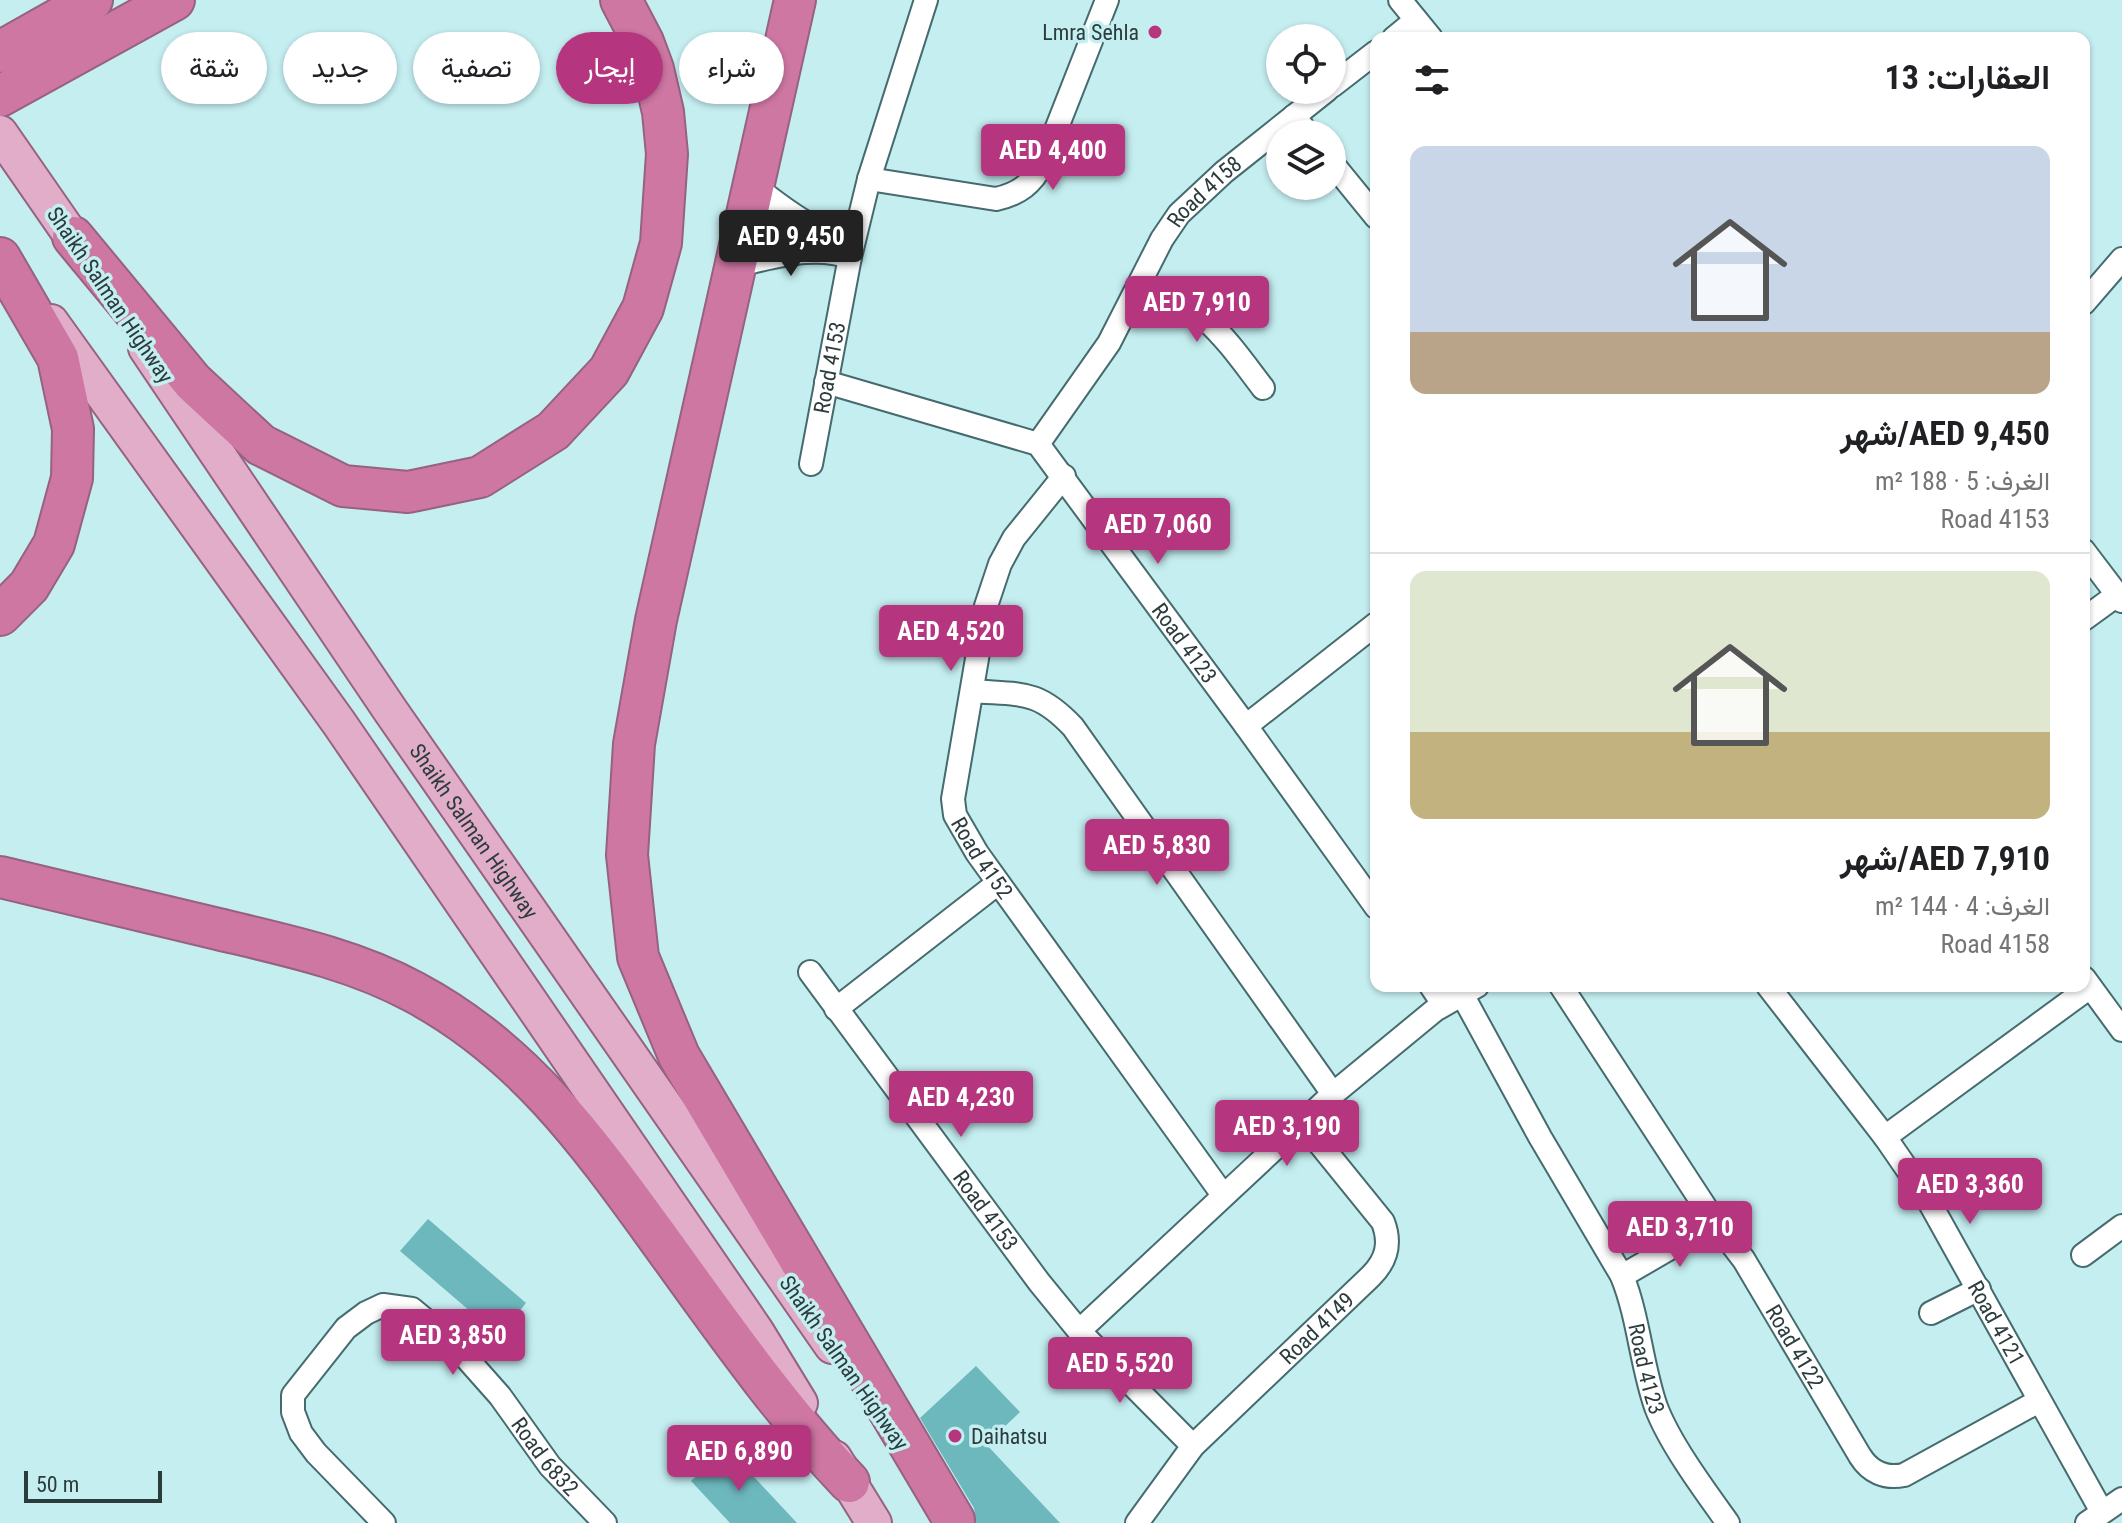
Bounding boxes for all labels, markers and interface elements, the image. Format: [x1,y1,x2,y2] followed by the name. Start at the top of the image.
[1042,20,1139,45] place label: Lmra Sehla
[1146,23,1164,41] marker: Lmra Sehla
[1266,24,1346,200] map controls
[1266,24,1346,104] button: locate
[161,32,267,104] chip: شقة
[283,32,397,104] chip: جديد
[413,32,540,104] chip: تصفية
[556,32,663,104] chip: إيجار
[679,32,784,104] chip: شراء
[1885,57,2050,97] text: العقارات: 13
[1410,58,1454,102] icon: filters
[1266,120,1346,200] button: layers
[961,124,1145,192] pin: AED 4,400
[999,135,1107,165] text: AED 4,400
[1161,151,1246,232] street label: Road 4158
[1658,198,1802,342] icon: home
[42,202,178,388] street label: Shaikh Salman Highway
[699,210,883,278] pin: AED 9,450
[737,221,845,251] text: AED 9,450
[1105,276,1289,344] pin: AED 7,910
[1143,287,1251,317] text: AED 7,910
[808,320,850,416] street label: Road 4153
[1840,413,2050,453] text: AED 9,450/شهر
[1875,466,2050,496] text: الغرف: 5 · 188 m²
[1066,498,1250,566] pin: AED 7,060
[1940,504,2050,534] text: Road 4153
[1104,509,1212,539] text: AED 7,060
[1147,598,1222,688] street label: Road 4123
[859,605,1043,673] pin: AED 4,520
[897,616,1005,646] text: AED 4,520
[1658,623,1802,767] icon: home
[405,739,544,923] street label: Shaikh Salman Highway
[946,812,1018,903] street label: Road 4152
[1065,819,1249,887] pin: AED 5,830
[1103,830,1211,860] text: AED 5,830
[1840,838,2050,878] text: AED 7,910/شهر
[1875,891,2050,921] text: الغرف: 4 · 144 m²
[1940,929,2050,959] text: Road 4158
[869,1071,1053,1139] pin: AED 4,230
[907,1082,1015,1112] text: AED 4,230
[1195,1100,1379,1168] pin: AED 3,190
[1233,1111,1341,1141] text: AED 3,190
[1878,1158,2062,1226] pin: AED 3,360
[948,1165,1023,1255] street label: Road 4153
[1916,1169,2024,1199] text: AED 3,360
[1588,1201,1772,1269] pin: AED 3,710
[1626,1212,1734,1242] text: AED 3,710
[774,1271,914,1455] street label: Shaikh Salman Highway
[1963,1276,2030,1369] street label: Road 4121
[1274,1287,1359,1369] street label: Road 4149
[1761,1300,1830,1393] street label: Road 4122
[361,1309,545,1377] pin: AED 3,850
[399,1320,507,1350] text: AED 3,850
[1624,1321,1670,1418] street label: Road 4123
[1028,1337,1212,1405] pin: AED 5,520
[1066,1348,1174,1378] text: AED 5,520
[507,1412,584,1500] street label: Road 6832
[971,1424,1047,1449] place label: Daihatsu
[647,1425,831,1493] pin: AED 6,890
[946,1427,964,1445] marker: Daihatsu
[685,1436,793,1466] text: AED 6,890
[24,1467,162,1503] scale bar
[36,1472,79,1497] text: 50 m

